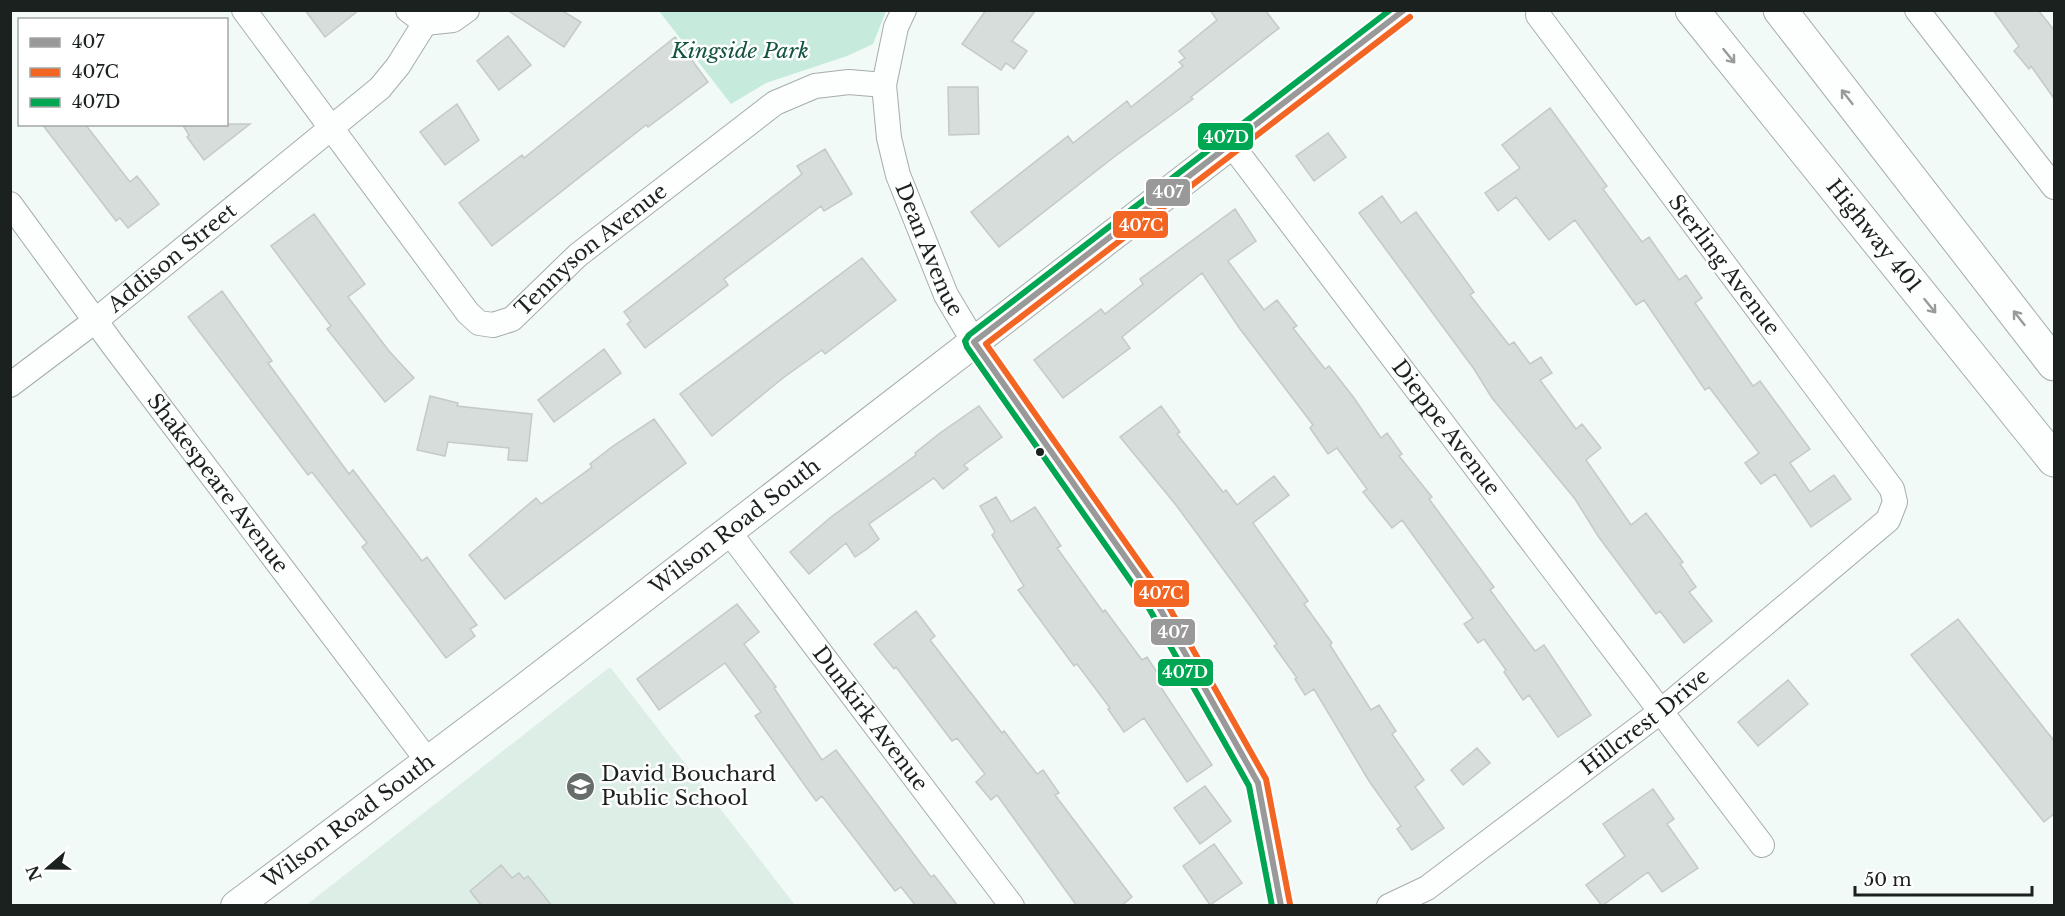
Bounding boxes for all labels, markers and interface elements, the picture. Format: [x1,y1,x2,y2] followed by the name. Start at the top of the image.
[18,18,228,126] legend
[72,31,105,53] text: 407
[670,38,809,64] park label: Kingside Park
[1722,48,1736,63] one-way arrow
[72,61,119,83] text: 407C
[1841,89,1854,105] one-way arrow
[72,91,120,113] text: 407D
[1197,122,1254,151] line badge: 407D
[1203,127,1249,147] text: 407D
[1821,174,1927,298] street label: Highway 401
[510,178,672,322] street label: Tennyson Avenue
[1145,178,1191,207] line badge: 407
[890,179,969,321] street label: Dean Avenue
[1153,182,1184,202] text: 407
[1663,190,1785,340] street label: Sterling Avenue
[102,198,242,319] street label: Addison Street
[1112,210,1169,239] line badge: 407C
[1119,215,1163,235] text: 407C
[1924,298,1937,314] one-way arrow
[2012,310,2025,326] one-way arrow
[1386,355,1506,501] street label: Dieppe Avenue
[141,388,294,578] street label: Shakespeare Avenue
[1034,446,1046,458] unlabelled marker
[644,453,825,601] street label: Wilson Road South
[1133,579,1190,608] line badge: 407C
[1139,583,1183,603] text: 407C
[1150,618,1196,646] line badge: 407
[1158,622,1189,642] text: 407
[807,641,933,796] street label: Dunkirk Avenue
[1157,658,1214,687] line badge: 407D
[1162,662,1208,682] text: 407D
[1575,663,1715,781] street label: Hillcrest Drive
[257,748,440,895] street label: Wilson Road South
[601,761,776,811] place label: David Bouchard Public School
[564,770,596,802] school or university icon: David Bouchard Public School
[18,838,78,898] north arrow
[1855,859,2032,897] scale bar
[22,863,46,884] text: N
[1864,869,1912,891] text: 50 m

